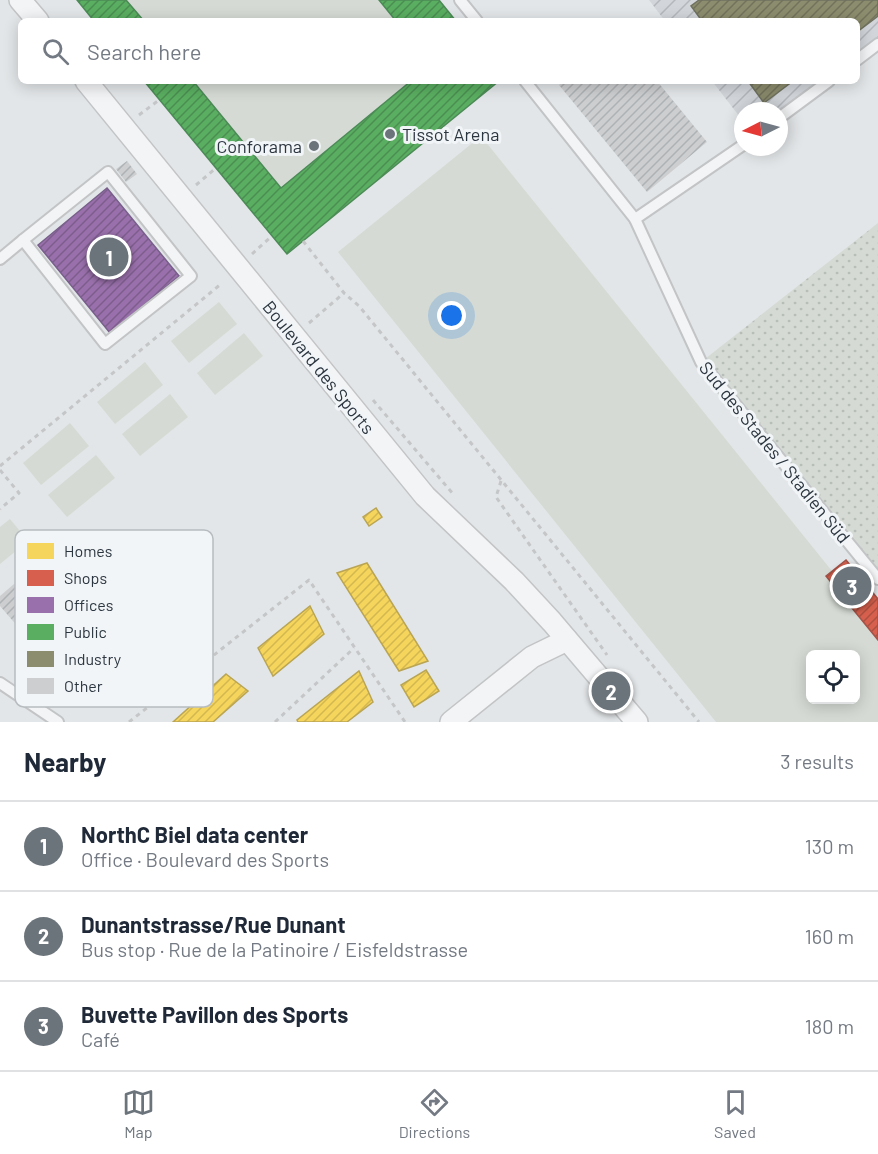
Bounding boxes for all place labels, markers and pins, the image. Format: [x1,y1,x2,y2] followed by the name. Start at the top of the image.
[402,123,499,145] place label: Tissot Arena
[383,127,397,141] marker: Tissot Arena
[216,135,302,157] place label: Conforama
[307,139,321,153] marker: Conforama
[90,234,128,280] pin: 1
[832,564,872,608] pin: 3
[592,668,630,714] pin: 2

